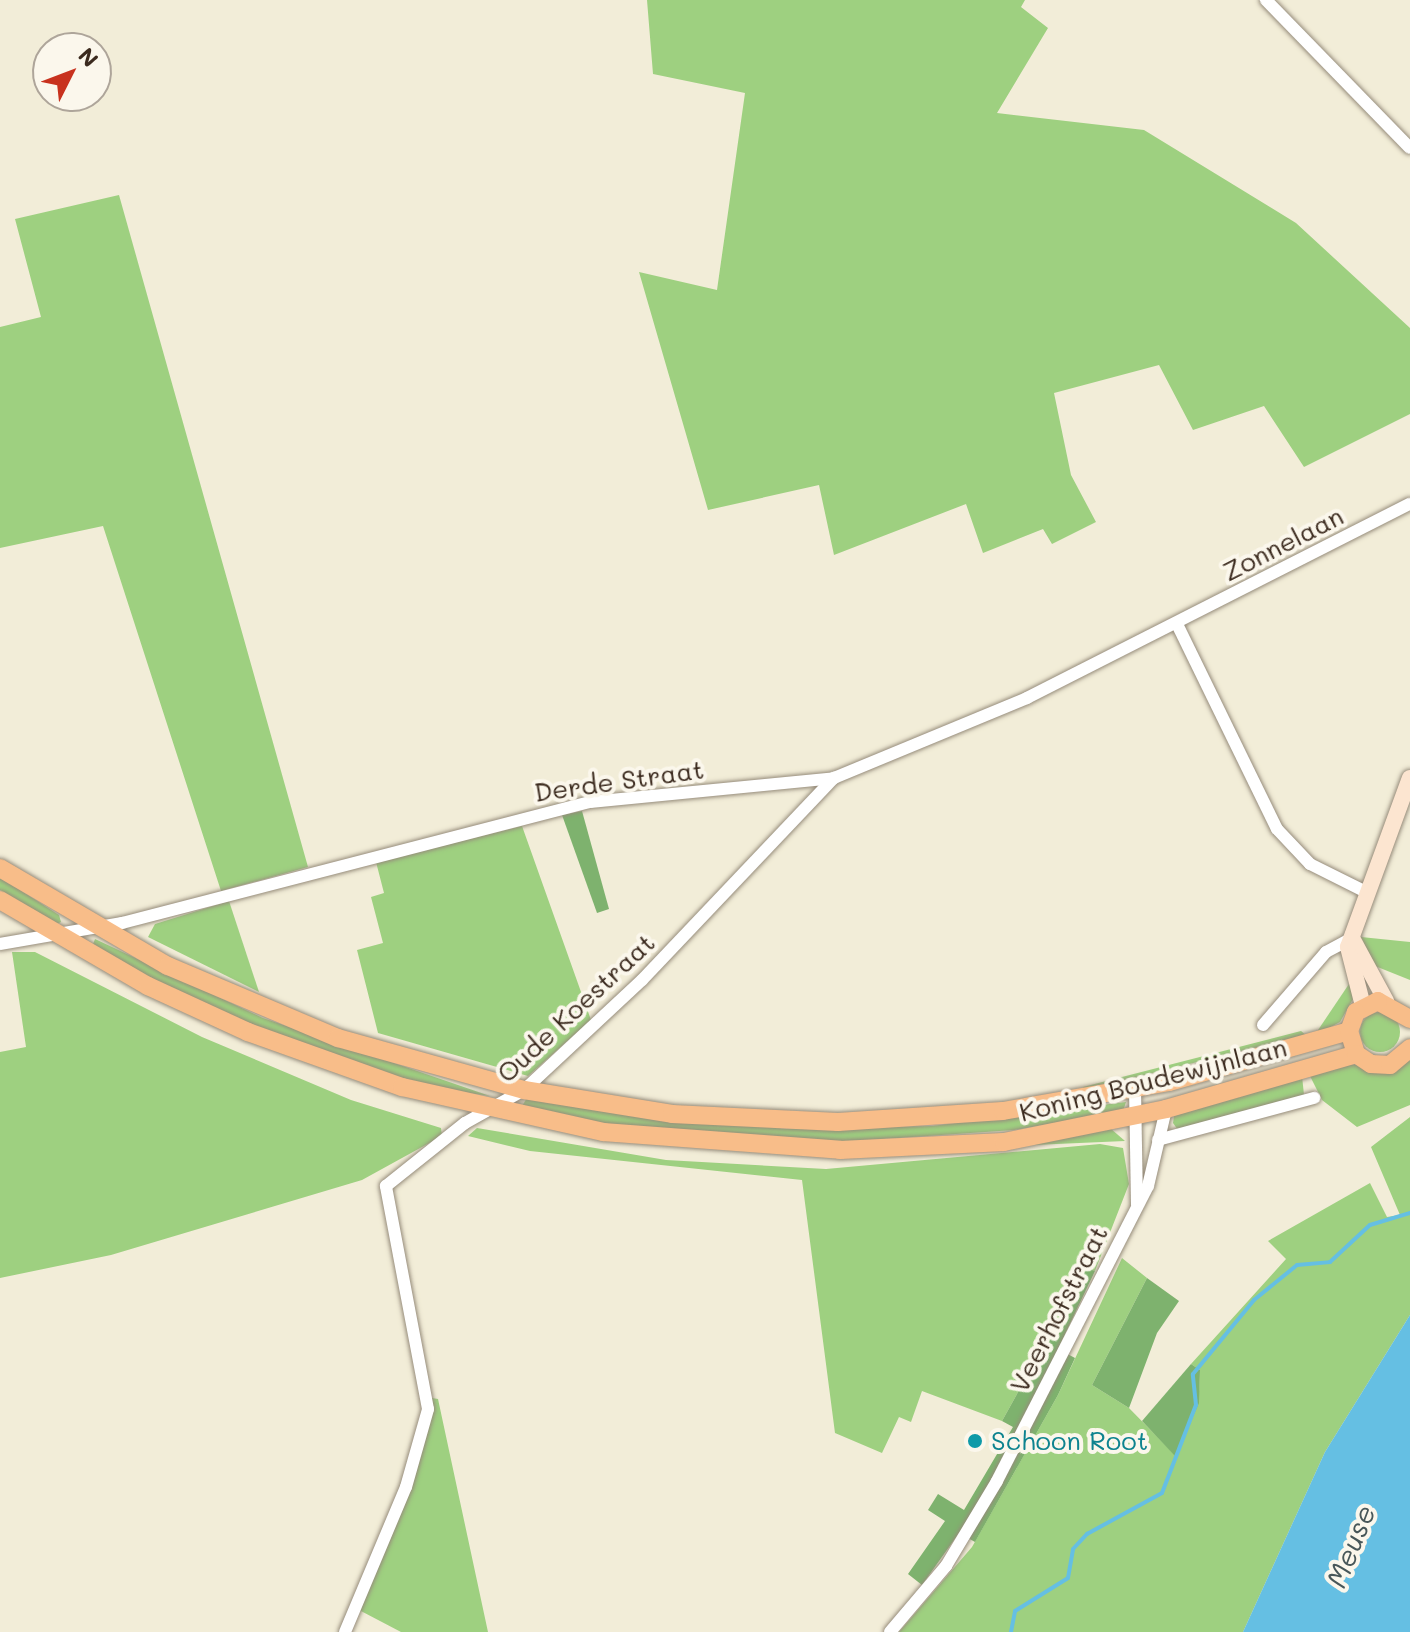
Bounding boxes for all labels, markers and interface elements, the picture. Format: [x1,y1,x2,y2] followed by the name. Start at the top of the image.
[32,32,112,112] north arrow
[72,41,105,73] text: N
[1217,500,1349,588] street label: Zonnelaan
[532,754,706,808] street label: Derde Straat
[491,927,661,1089] street label: Oude Koestraat
[1016,1032,1290,1128] street label: Koning Boudewijnlaan
[1004,1220,1114,1398] street label: Veerhofstraat
[991,1425,1148,1457] place label: Schoon Root
[966,1432,984,1450] marker: Schoon Root
[1318,1500,1382,1592] water label: Meuse

